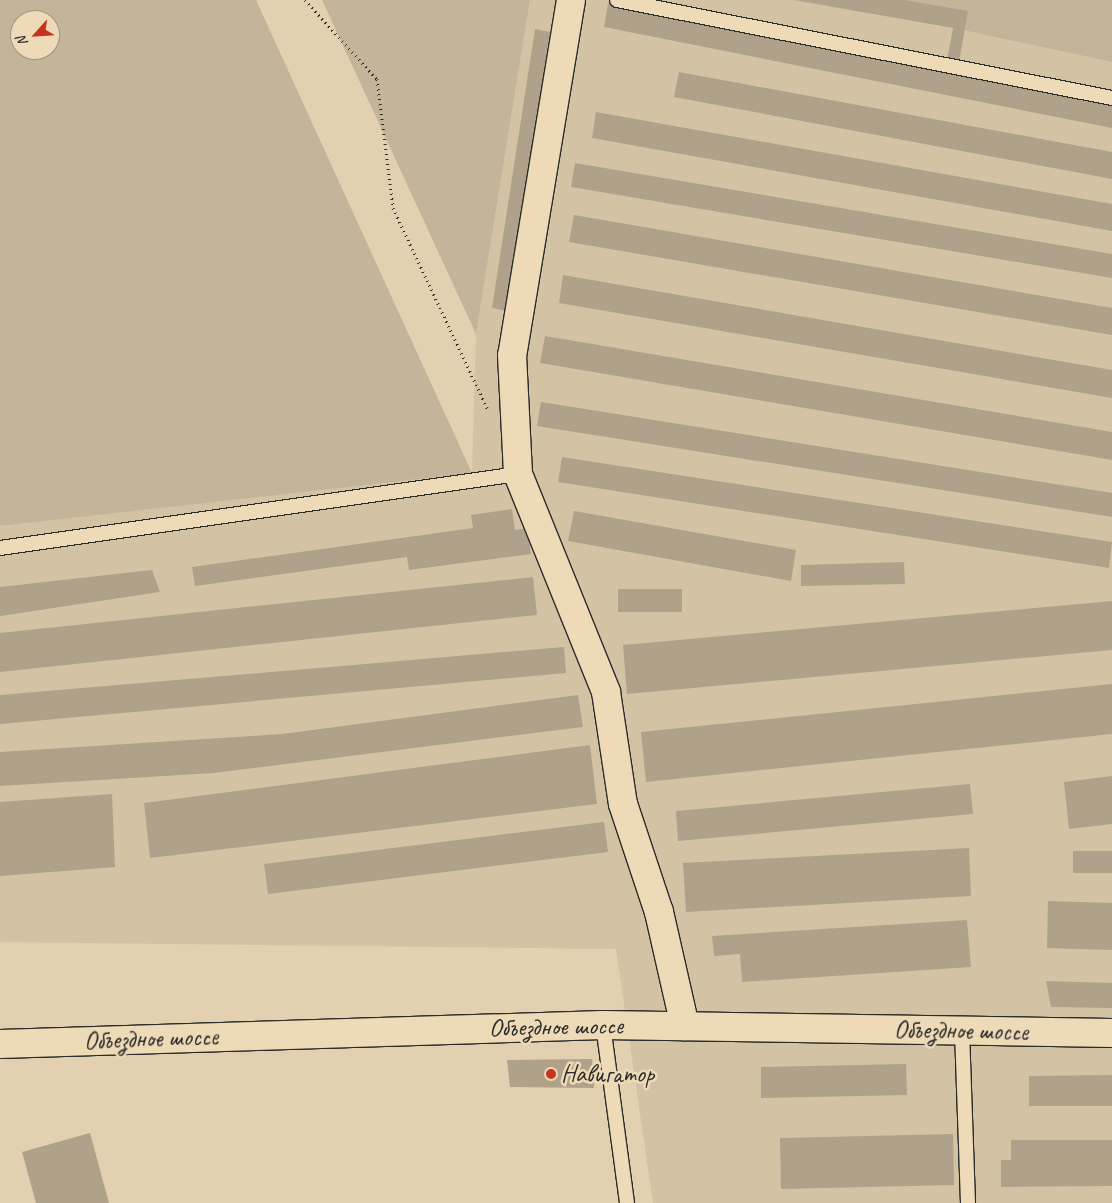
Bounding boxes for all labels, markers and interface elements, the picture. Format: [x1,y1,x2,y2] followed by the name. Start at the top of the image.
[10,10,60,60] north arrow
[12,34,32,49] text: N
[489,1011,623,1043] street label: Объездное шоссе
[894,1015,1028,1047] street label: Объездное шоссе
[83,1022,219,1056] street label: Объездное шоссе
[561,1059,654,1089] place label: Навигатор
[545,1068,557,1080] marker: Навигатор

